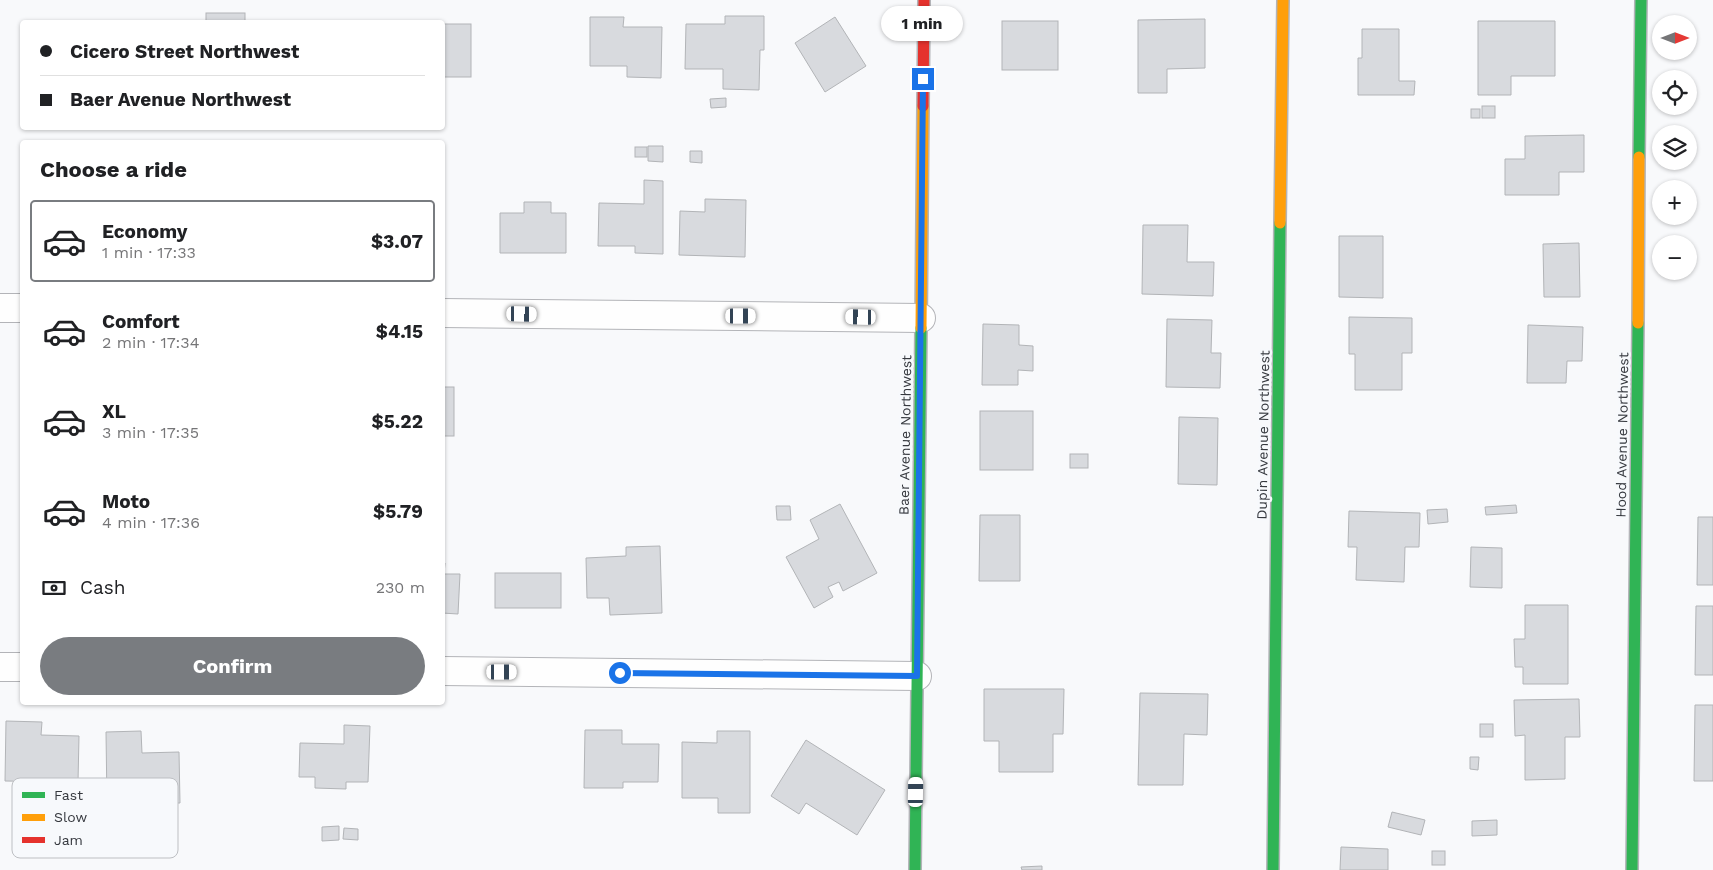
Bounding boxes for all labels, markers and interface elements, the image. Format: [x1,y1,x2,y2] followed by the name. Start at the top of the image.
[882,7,964,42] callout: 1 min
[901,14,943,33] text: 1 min
[1652,15,1698,60] north arrow
[1652,15,1697,280] map controls
[70,40,299,63] text: Cicero Street Northwest
[912,68,934,90] route end
[1652,70,1697,115] button: locate
[70,88,291,111] text: Baer Avenue Northwest
[1652,125,1697,170] button: layers
[40,157,187,182] text: Choose a ride
[1652,180,1697,225] button: +
[42,219,87,264] icon: car
[102,220,187,243] text: Economy
[371,230,423,253] text: $3.07
[1652,235,1697,280] button: −
[102,243,196,262] text: 1 min · 17:33
[506,306,537,322] car
[42,309,87,354] icon: car
[726,309,756,324] car
[845,309,876,325] car
[102,310,180,333] text: Comfort
[376,320,423,343] text: $4.15
[102,333,199,352] text: 2 min · 17:34
[1254,350,1272,520] street label: Dupin Avenue Northwest
[1613,352,1631,518] street label: Hood Avenue Northwest
[896,355,914,515] street label: Baer Avenue Northwest
[42,399,87,444] icon: car
[102,400,126,423] text: XL
[372,410,423,433] text: $5.22
[102,423,199,442] text: 3 min · 17:35
[42,489,87,534] icon: car
[102,490,150,513] text: Moto
[373,500,423,523] text: $5.79
[102,513,200,532] text: 4 min · 17:36
[40,574,68,602] icon: cash
[80,576,126,599] text: Cash
[376,578,425,597] text: 230 m
[40,637,425,695] button: Confirm
[609,662,631,684] route start
[487,665,517,680] car
[908,777,923,807] car
[12,778,178,858] legend
[54,787,83,803] text: Fast
[54,809,87,825] text: Slow
[54,832,83,848] text: Jam

